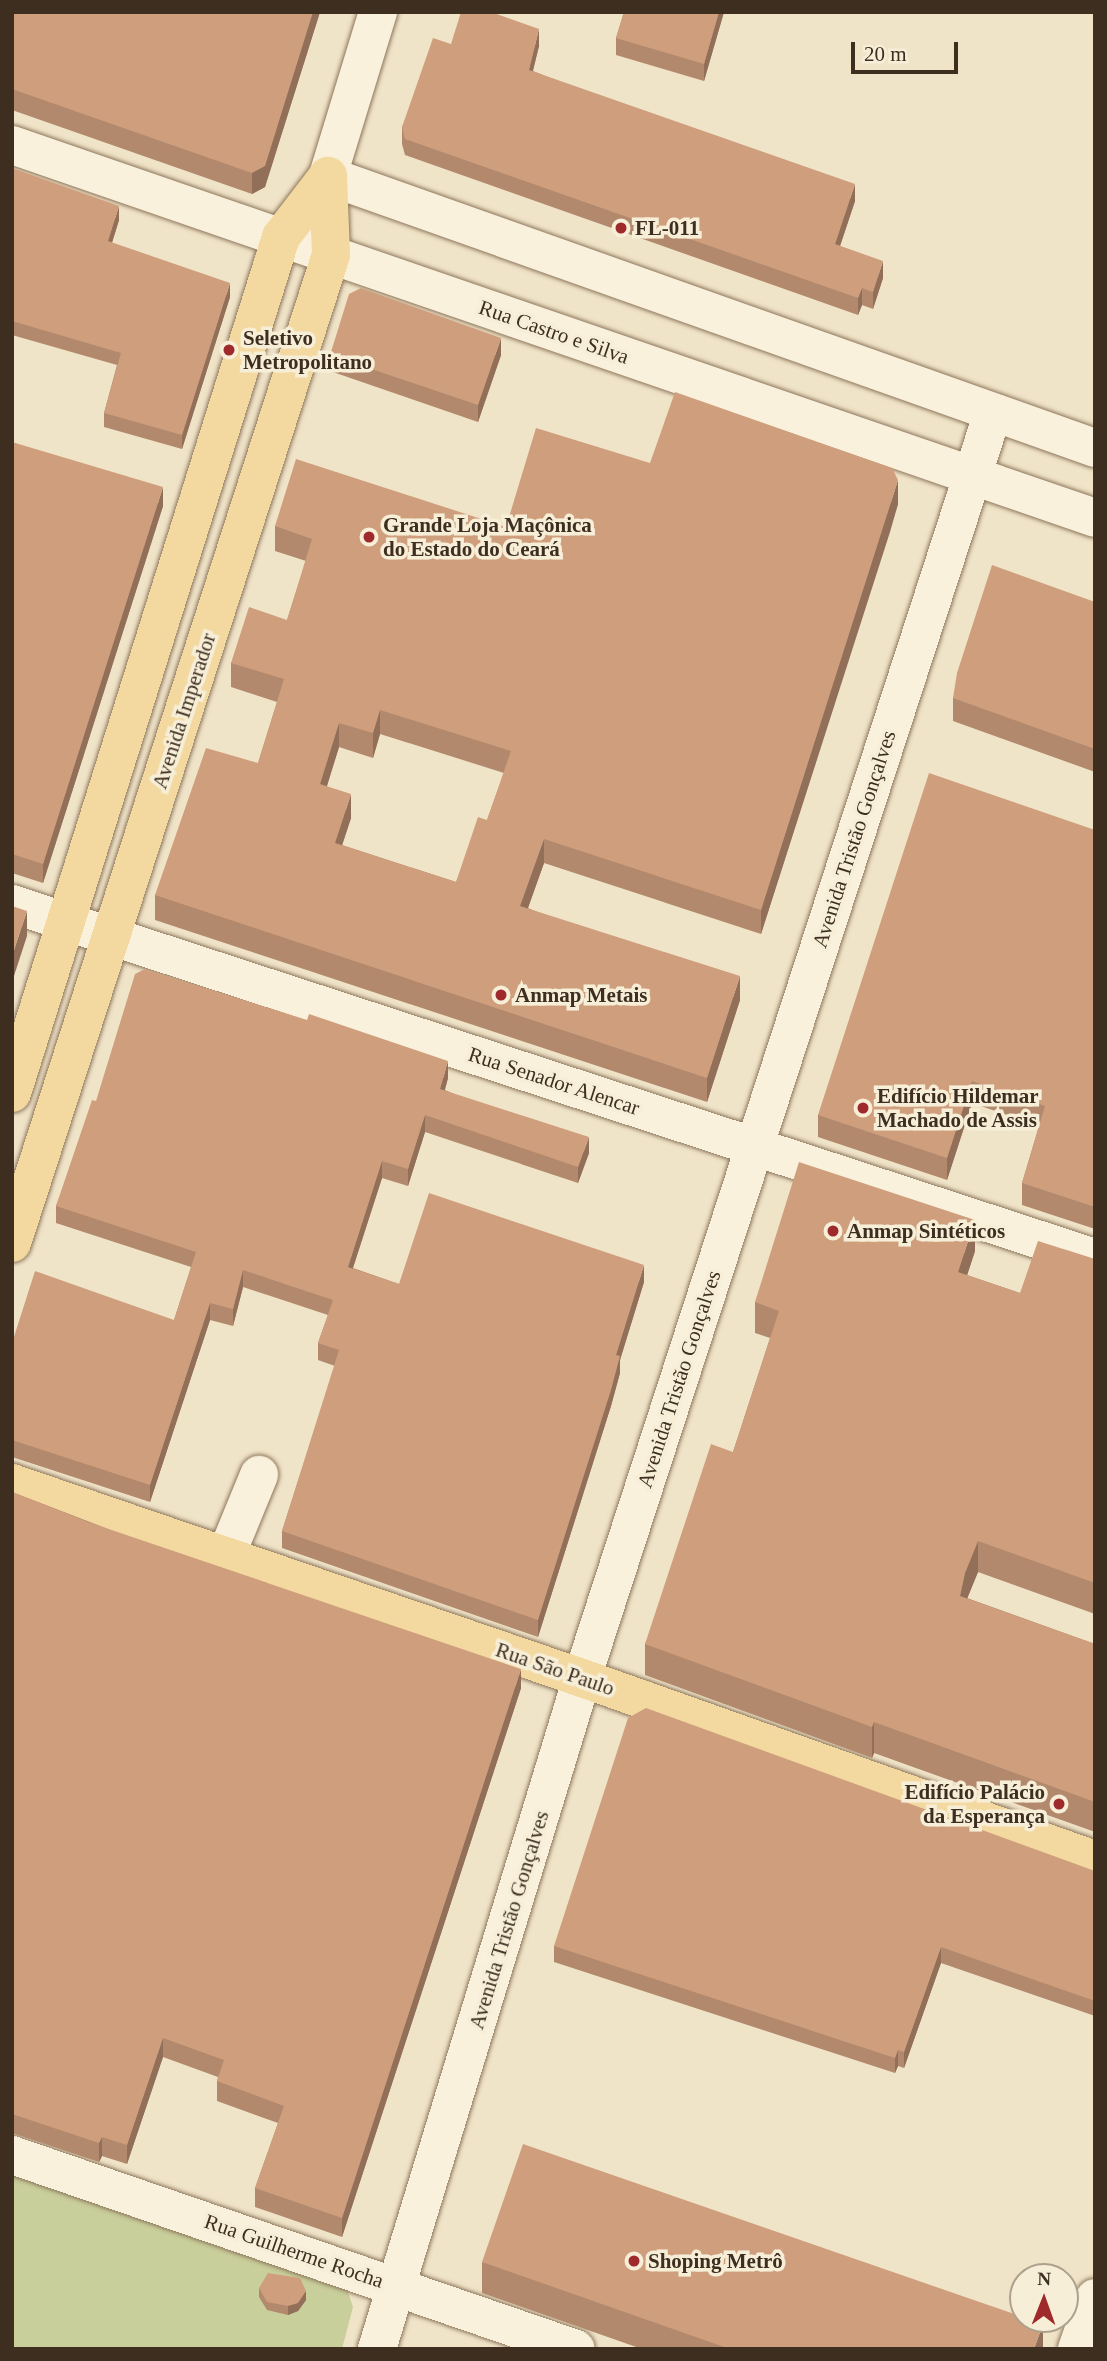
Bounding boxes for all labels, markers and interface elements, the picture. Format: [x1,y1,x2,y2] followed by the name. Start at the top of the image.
[855,28,962,72] scale bar
[864,42,907,66] text: 20 m
[635,215,699,241] place label: FL-011
[613,220,629,236] marker: FL-011
[476,295,632,369] street label: Rua Castro e Silva
[243,325,372,375] place label: Seletivo Metropolitano
[221,342,237,358] marker: Seletivo Metropolitano
[383,512,592,562] place label: Grande Loja Maçônica do Estado do Ceará
[361,529,377,545] marker: Grande Loja Maçônica do Estado do Ceará
[147,630,221,792] street label: Avenida Imperador
[807,727,901,951] street label: Avenida Tristão Gonçalves
[515,982,647,1008] place label: Anmap Metais
[493,987,509,1003] marker: Anmap Metais
[465,1041,643,1121] street label: Rua Senador Alencar
[877,1083,1039,1133] place label: Edifício Hildemar Machado de Assis
[855,1100,871,1116] marker: Edifício Hildemar Machado de Assis
[847,1218,1005,1244] place label: Anmap Sintéticos
[825,1223,841,1239] marker: Anmap Sintéticos
[632,1267,726,1491] street label: Avenida Tristão Gonçalves
[492,1637,618,1701] street label: Rua São Paulo
[904,1779,1045,1829] place label: Edifício Palácio da Esperança
[1051,1796,1067,1812] marker: Edifício Palácio da Esperança
[464,1808,554,2032] street label: Avenida Tristão Gonçalves
[201,2209,387,2293] street label: Rua Guilherme Rocha
[648,2248,783,2274] place label: Shoping Metrô
[626,2253,642,2269] marker: Shoping Metrô
[1009,2263,1079,2333] north arrow
[1037,2268,1051,2289] text: N

